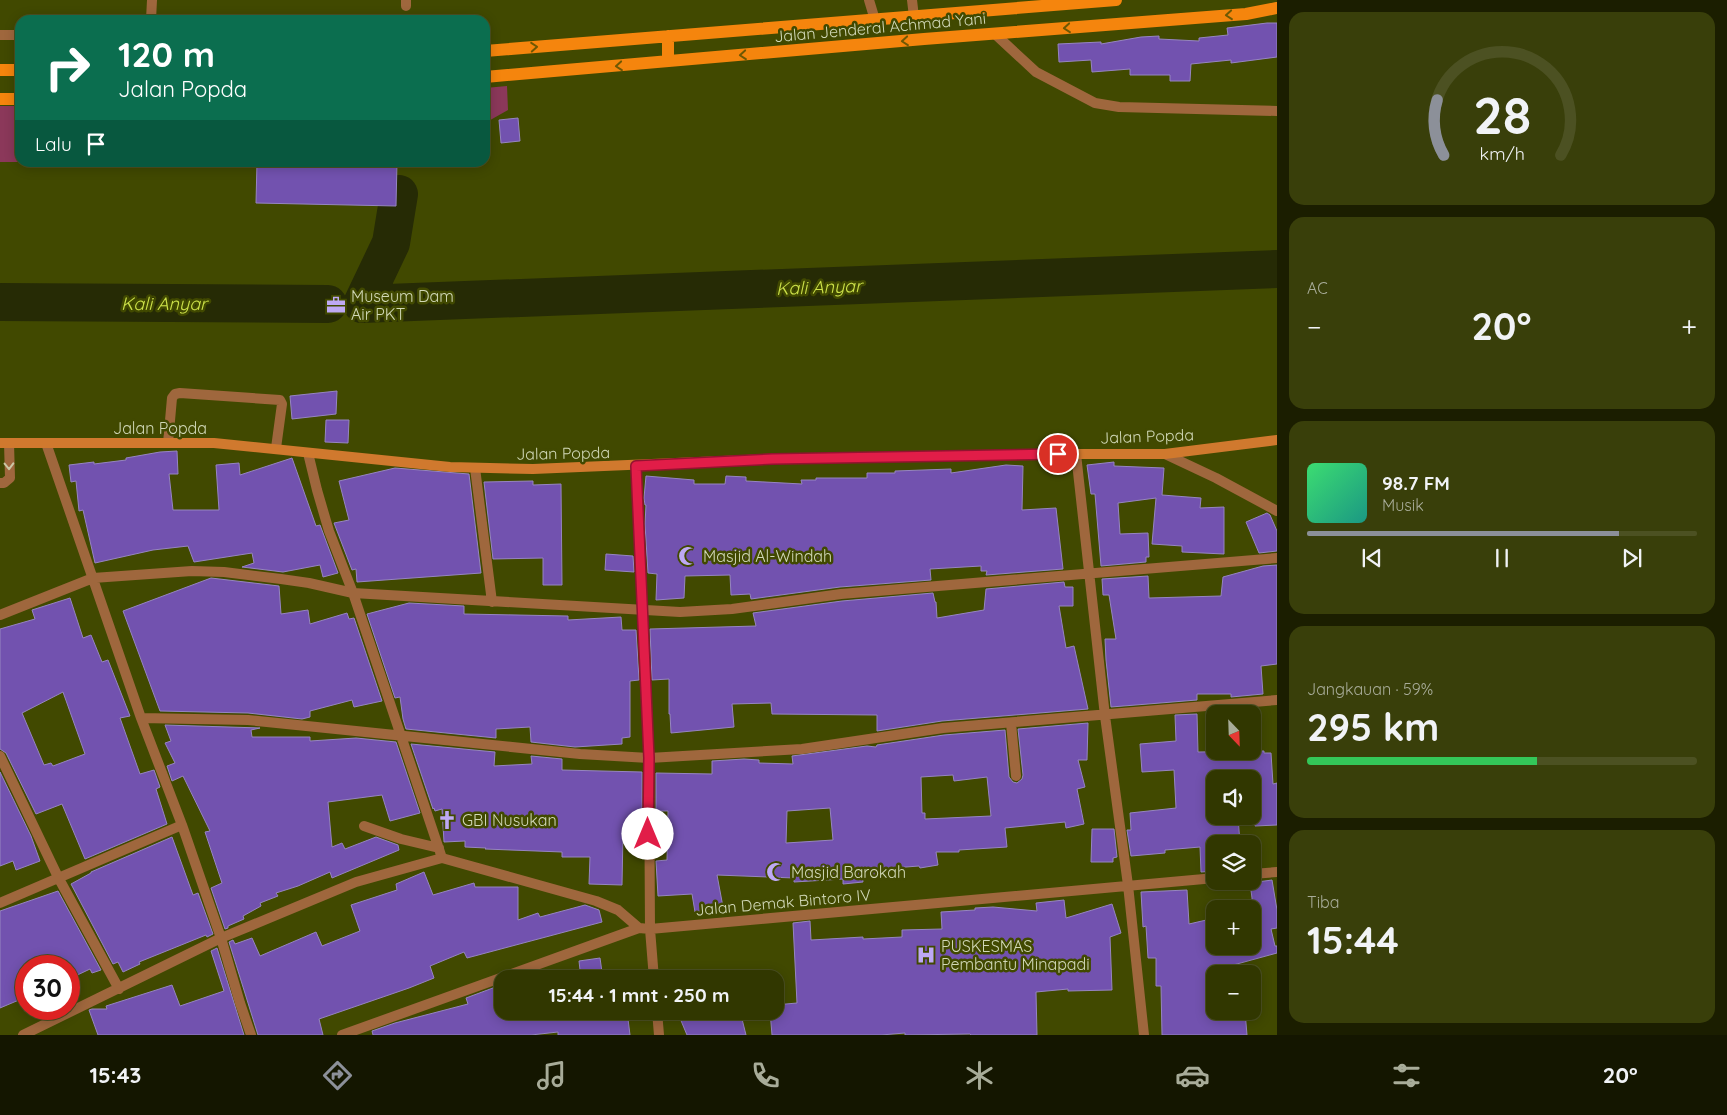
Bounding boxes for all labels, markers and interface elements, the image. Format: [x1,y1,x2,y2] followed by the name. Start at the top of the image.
[773,8,987,46] street label: Jalan Jenderal Achmad Yani
[1224,9,1232,20] one-way arrow
[1063,23,1071,34] one-way arrow
[118,32,215,76] text: 120 m
[35,35,100,100] icon: right
[901,35,909,46] one-way arrow
[530,41,538,52] one-way arrow
[739,49,747,60] one-way arrow
[615,60,623,71] one-way arrow
[118,75,247,103] text: Jalan Popda
[1473,82,1531,147] text: 28
[82,130,110,158] icon: arrive
[35,132,72,156] text: Lalu
[1479,142,1525,164] text: km/h
[776,274,864,300] water label: Kali Anyar
[1307,278,1328,298] text: AC
[351,286,454,324] place label: Museum Dam Air PKT
[121,292,209,315] water label: Kali Anyar
[325,294,347,316] office icon: Museum Dam Air PKT
[1471,302,1531,350] text: 20°
[1307,309,1322,344] text: −
[1681,309,1697,344] text: +
[113,418,207,438] street label: Jalan Popda
[1100,424,1194,448] street label: Jalan Popda
[1037,433,1079,475] pin
[1044,440,1072,468] icon: arrive
[516,442,610,464] street label: Jalan Popda
[4,463,15,471] one-way arrow
[1382,471,1450,495] text: 98.7 FM
[1382,495,1424,515] text: Musik
[1358,544,1386,572] icon: previous
[1488,544,1516,572] icon: pause
[1618,544,1646,572] icon: next
[677,545,699,567] mosque icon: Masjid Al-Windah
[703,546,832,566] place label: Masjid Al-Windah
[1307,679,1433,699] text: Jangkauan · 59%
[1307,703,1439,751] text: 295 km
[1206,705,1261,760] north arrow
[1206,705,1261,1020] map controls
[1206,770,1261,825] button: sound
[621,807,673,859] position arrow
[436,809,458,831] church icon: GBI Nusukan
[462,810,557,830] place label: GBI Nusukan
[1206,835,1261,890] button: layers
[765,861,787,883] mosque icon: Masjid Barokah
[791,862,906,882] place label: Masjid Barokah
[694,884,872,920] street label: Jalan Demak Bintoro IV
[1307,892,1339,912] text: Tiba
[1206,900,1261,955] button: +
[1307,916,1399,964] text: 15:44
[941,936,1090,974] place label: PUSKESMAS Pembantu Minapadi
[915,944,937,966] hospital icon: PUSKESMAS Pembantu Minapadi
[15,955,80,1020] speed limit sign: 30
[1206,965,1261,1020] button: −
[548,983,730,1007] text: 15:44 · 1 mnt · 250 m
[320,1058,355,1093] icon: directions
[534,1058,569,1093] icon: music
[748,1058,783,1093] icon: phone
[962,1058,997,1093] icon: climate
[1175,1058,1210,1093] icon: car
[1389,1058,1424,1093] icon: filters
[89,1061,141,1089] text: 15:43
[1603,1061,1638,1089] text: 20°

